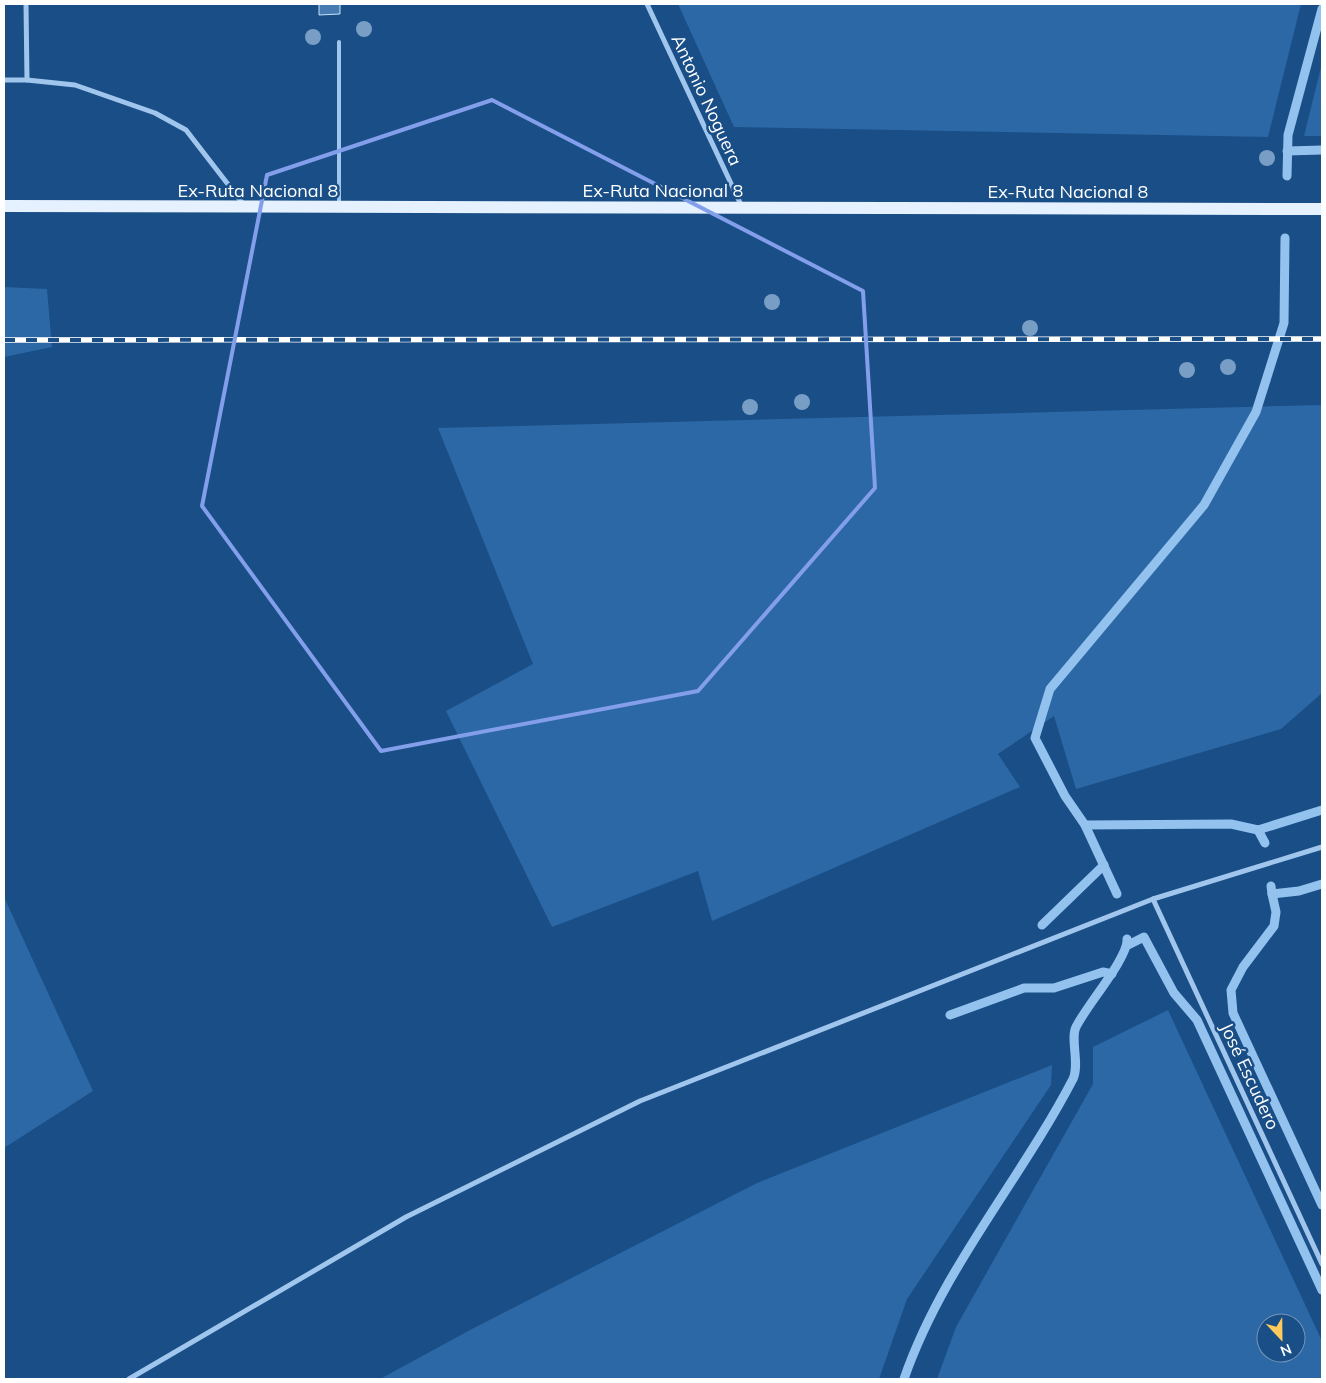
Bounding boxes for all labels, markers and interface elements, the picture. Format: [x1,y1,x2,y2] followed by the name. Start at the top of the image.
[667,31,747,169] street label: Antonio Noguera
[178,179,338,202] street label: Ex-Ruta Nacional 8
[583,179,743,202] street label: Ex-Ruta Nacional 8
[988,180,1148,203] street label: Ex-Ruta Nacional 8
[1215,1019,1285,1133] street label: José Escudero
[1256,1313,1306,1363] north arrow
[1278,1340,1294,1360] text: N

